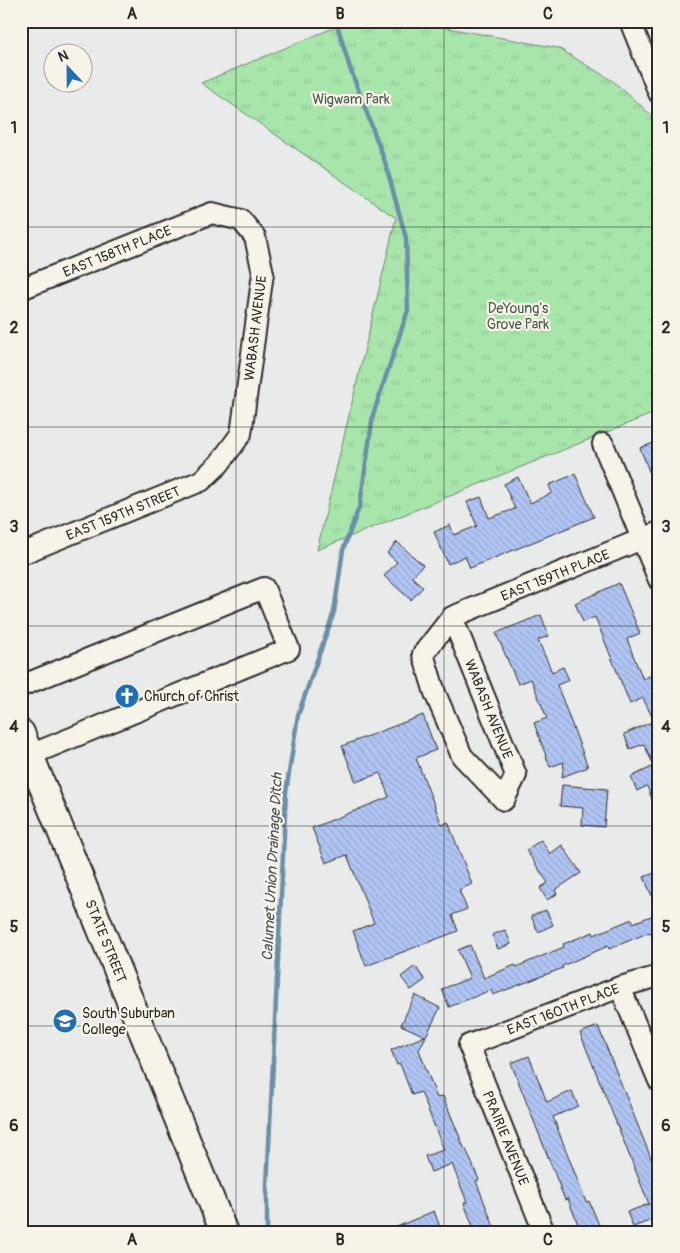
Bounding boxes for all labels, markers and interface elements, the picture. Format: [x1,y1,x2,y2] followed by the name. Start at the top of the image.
[127,4,138,24] text: A
[335,4,345,24] text: B
[543,4,553,24] text: C
[42,42,92,92] north arrow
[56,47,71,66] text: N
[312,91,390,108] park label: Wigwam Park
[11,118,17,138] text: 1
[663,118,669,138] text: 1
[60,222,174,281] street label: EAST 158TH PLACE
[241,274,270,382] street label: WABASH AVENUE
[487,300,549,333] park label: DeYoung's Grove Park
[10,318,19,338] text: 2
[662,318,671,338] text: 2
[64,483,183,544] street label: EAST 159TH STREET
[10,517,19,537] text: 3
[662,517,671,537] text: 3
[498,546,612,605] street label: EAST 159TH PLACE
[461,657,516,762] street label: WABASH AVENUE
[114,683,140,709] church icon: Church of Christ
[144,688,239,705] place label: Church of Christ
[9,717,19,737] text: 4
[661,717,671,737] text: 4
[258,772,287,962] water label: Calumet Union Drainage Ditch
[81,897,130,985] street label: STATE STREET
[10,917,19,937] text: 5
[662,917,671,937] text: 5
[505,980,622,1039] street label: EAST 160TH PLACE
[82,1005,175,1038] place label: South Suburban College
[52,1008,78,1034] school or university icon: South Suburban College
[479,1088,532,1188] street label: PRAIRIE AVENUE
[9,1116,19,1136] text: 6
[661,1116,671,1136] text: 6
[127,1230,138,1250] text: A
[335,1230,345,1250] text: B
[543,1230,553,1250] text: C

